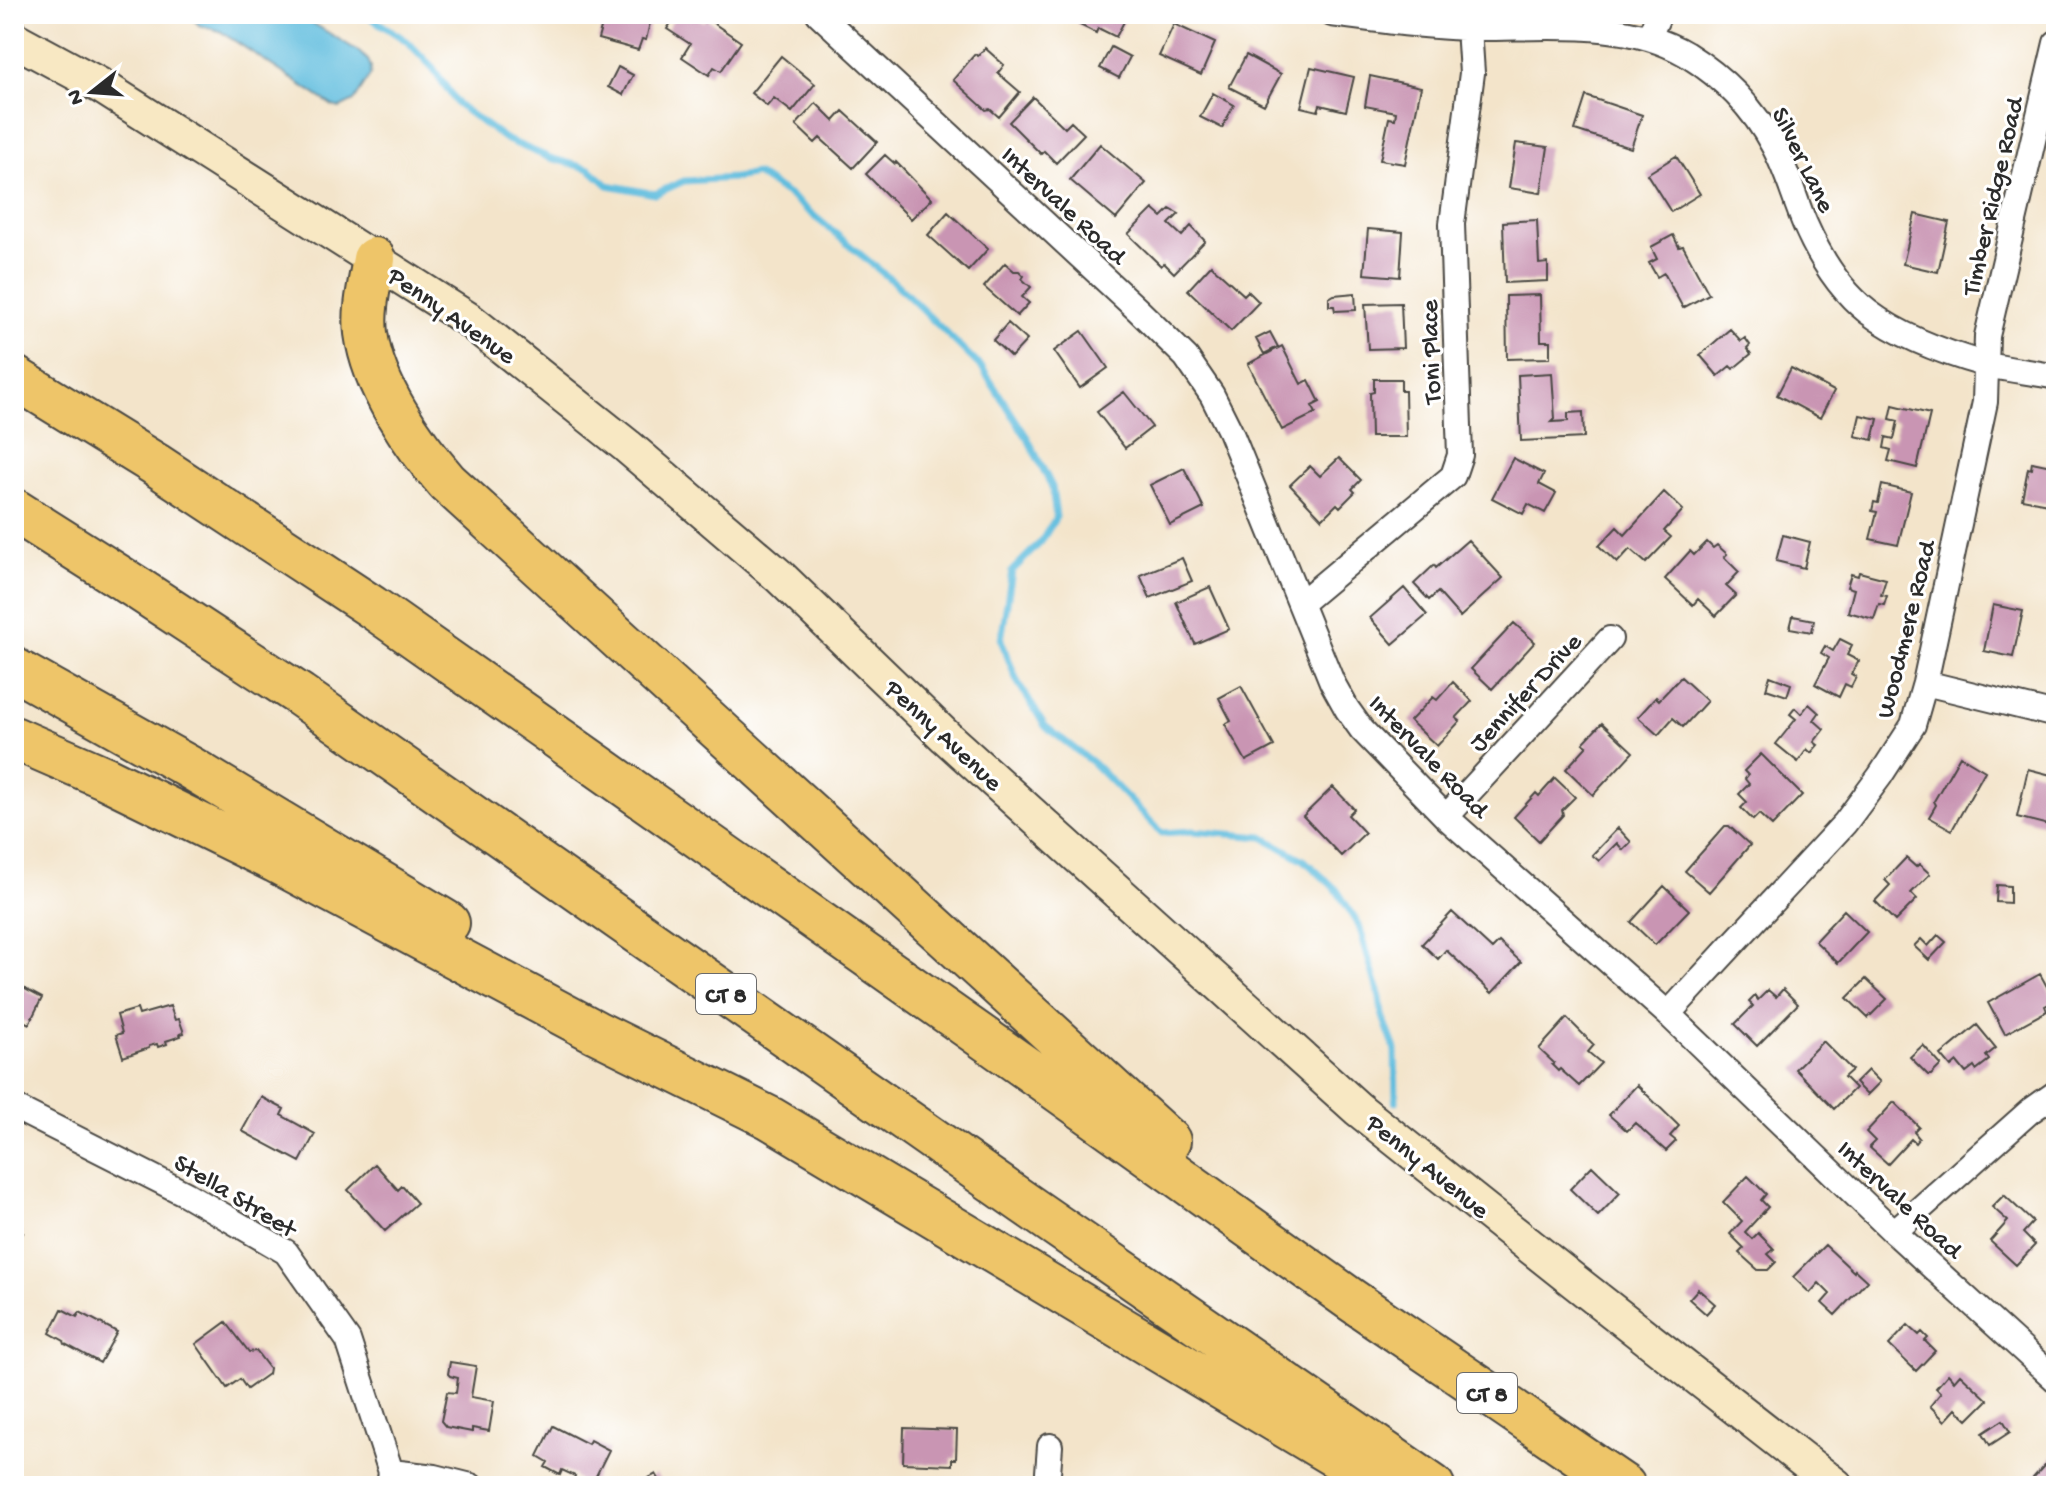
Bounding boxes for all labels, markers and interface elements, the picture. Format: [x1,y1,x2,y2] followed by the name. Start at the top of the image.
[52,52,132,132] north arrow
[62,86,91,107] text: N
[1957,93,2034,301] street label: Timber Ridge Road
[1762,103,1840,219] street label: Silver Lane
[993,141,1132,274] street label: Intervale Road
[379,262,521,374] street label: Penny Avenue
[1416,299,1451,407] street label: Toni Place
[1871,536,1946,722] street label: Woodmere Road
[1464,628,1590,760] street label: Jennifer Drive
[876,674,1008,800] street label: Penny Avenue
[1360,690,1495,828] street label: Intervale Road
[696,974,756,1014] road number: CT 8
[1357,1109,1495,1228] street label: Penny Avenue
[1829,1135,1968,1268] street label: Intervale Road
[167,1149,303,1248] street label: Stella Street
[1457,1373,1517,1413] road number: CT 8

